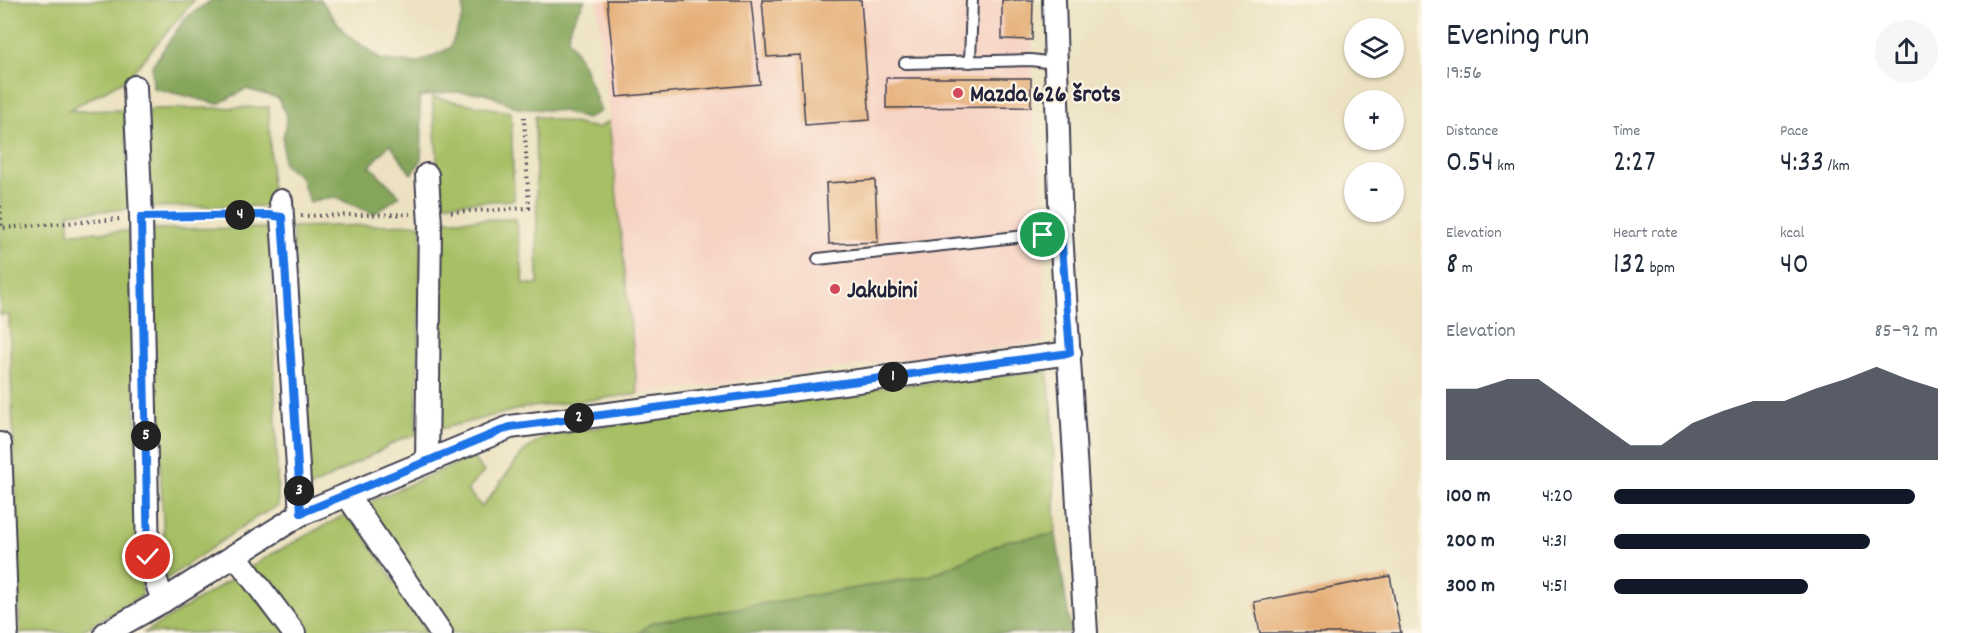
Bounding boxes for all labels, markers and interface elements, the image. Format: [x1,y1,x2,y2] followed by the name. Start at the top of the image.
[1446,14,1590,61] text: Evening run
[1344,18,1404,222] map controls
[1344,18,1404,78] button: layers
[1875,20,1938,83] button: share
[1446,60,1482,88] text: 19:56
[970,79,1121,113] place label: Mazda 626 šrots
[951,86,965,100] marker: Mazda 626 šrots
[1344,90,1404,150] button: +
[1446,120,1498,143] text: Distance
[1613,120,1640,143] text: Time
[1780,120,1808,143] text: Pace
[1446,143,1494,186] text: 0.54
[1613,143,1656,186] text: 2:27
[1780,143,1824,186] text: 4:33
[1494,155,1515,178] text: km
[1824,155,1850,178] text: /km
[1344,162,1404,222] button: −
[225,200,255,230] pin: 4
[237,203,243,226] text: 4
[1017,209,1068,260] pin
[1026,218,1059,251] icon: arrive
[1446,222,1502,245] text: Elevation
[1613,222,1678,245] text: Heart rate
[1780,222,1804,245] text: kcal
[1446,245,1458,288] text: 8
[1613,245,1646,288] text: 132
[1780,245,1809,288] text: 40
[1458,257,1473,280] text: m
[1646,257,1675,280] text: bpm
[847,275,918,309] place label: Jakubini
[828,282,842,296] marker: Jakubini
[1446,318,1516,346] text: Elevation
[1875,318,1938,346] text: 85–92 m
[878,362,908,392] pin: 1
[891,365,895,388] text: 1
[564,403,594,433] pin: 2
[576,406,583,429] text: 2
[131,421,161,451] pin: 5
[142,424,150,447] text: 5
[284,476,314,506] pin: 3
[295,479,303,502] text: 3
[1446,483,1491,511] text: 100 m
[1542,483,1573,511] text: 4:20
[1446,528,1495,556] text: 200 m
[1542,528,1567,556] text: 4:31
[122,531,173,582] pin
[131,540,164,573] icon: check
[1446,573,1495,601] text: 300 m
[1542,573,1567,601] text: 4:51

